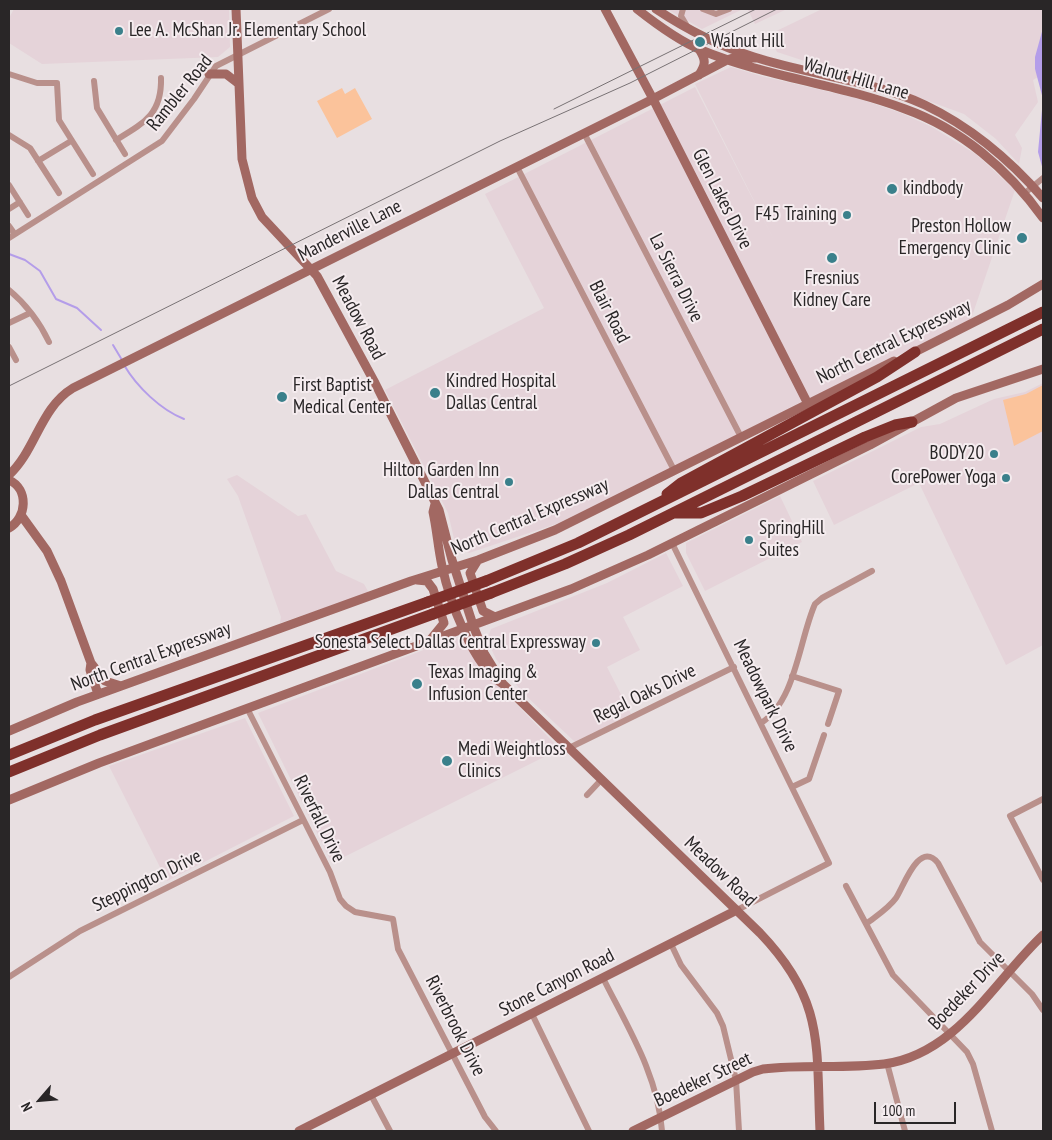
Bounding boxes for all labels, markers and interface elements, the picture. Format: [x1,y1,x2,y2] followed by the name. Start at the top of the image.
[129,20,366,42] place label: Lee A. McShan Jr. Elementary School
[113,25,125,37] marker: Lee A. McShan Jr. Elementary School
[711,31,784,53] place label: Walnut Hill
[693,35,707,49] marker: Walnut Hill
[142,50,218,136] street label: Rambler Road
[801,53,911,105] street label: Walnut Hill Lane
[687,145,757,253] street label: Glen Lakes Drive
[903,178,963,200] place label: kindbody
[885,182,899,196] marker: kindbody
[295,195,405,267] street label: Manderville Lane
[755,204,837,226] place label: F45 Training
[841,209,853,221] marker: F45 Training
[899,216,1011,260] place label: Preston Hollow Emergency Clinic
[644,230,708,326] street label: La Sierra Drive
[1015,231,1029,245] marker: Preston Hollow Emergency Clinic
[825,251,839,265] marker: Fresnius Kidney Care
[793,268,871,312] place label: Fresnius Kidney Care
[326,272,390,364] street label: Meadow Road
[584,277,634,347] street label: Blair Road
[813,295,975,389] street label: North Central Expressway
[446,371,556,415] place label: Kindred Hospital Dallas Central
[293,375,391,419] place label: First Baptist Medical Center
[428,386,442,400] marker: Kindred Hospital Dallas Central
[275,390,289,404] marker: First Baptist Medical Center
[930,443,984,465] place label: BODY20
[988,448,1000,460] marker: BODY20
[383,460,499,504] place label: Hilton Garden Inn Dallas Central
[891,467,996,489] place label: CorePower Yoga
[1000,472,1012,484] marker: CorePower Yoga
[448,474,612,560] street label: North Central Expressway
[503,476,515,488] marker: Hilton Garden Inn Dallas Central
[759,518,824,562] place label: SpringHill Suites
[743,534,755,546] marker: SpringHill Suites
[68,617,234,697] street label: North Central Expressway
[315,632,586,654] place label: Sonesta Select Dallas Central Expressway
[728,636,802,756] street label: Meadowpark Drive
[590,637,602,649] marker: Sonesta Select Dallas Central Expressway
[590,659,700,729] street label: Regal Oaks Drive
[428,662,538,706] place label: Texas Imaging & Infusion Center
[410,677,424,691] marker: Texas Imaging & Infusion Center
[458,739,566,783] place label: Medi Weightloss Clinics
[440,754,454,768] marker: Medi Weightloss Clinics
[288,772,350,866] street label: Riverfall Drive
[679,832,761,912] street label: Meadow Road
[89,845,205,917] street label: Steppington Drive
[496,944,618,1022] street label: Stone Canyon Road
[924,947,1010,1035] street label: Boedeker Drive
[420,972,490,1080] street label: Riverbrook Drive
[651,1048,755,1112] street label: Boedeker Street
[15,1075,65,1125] north arrow
[877,1092,960,1124] scale bar
[17,1099,36,1114] text: N
[882,1101,915,1120] text: 100 m

